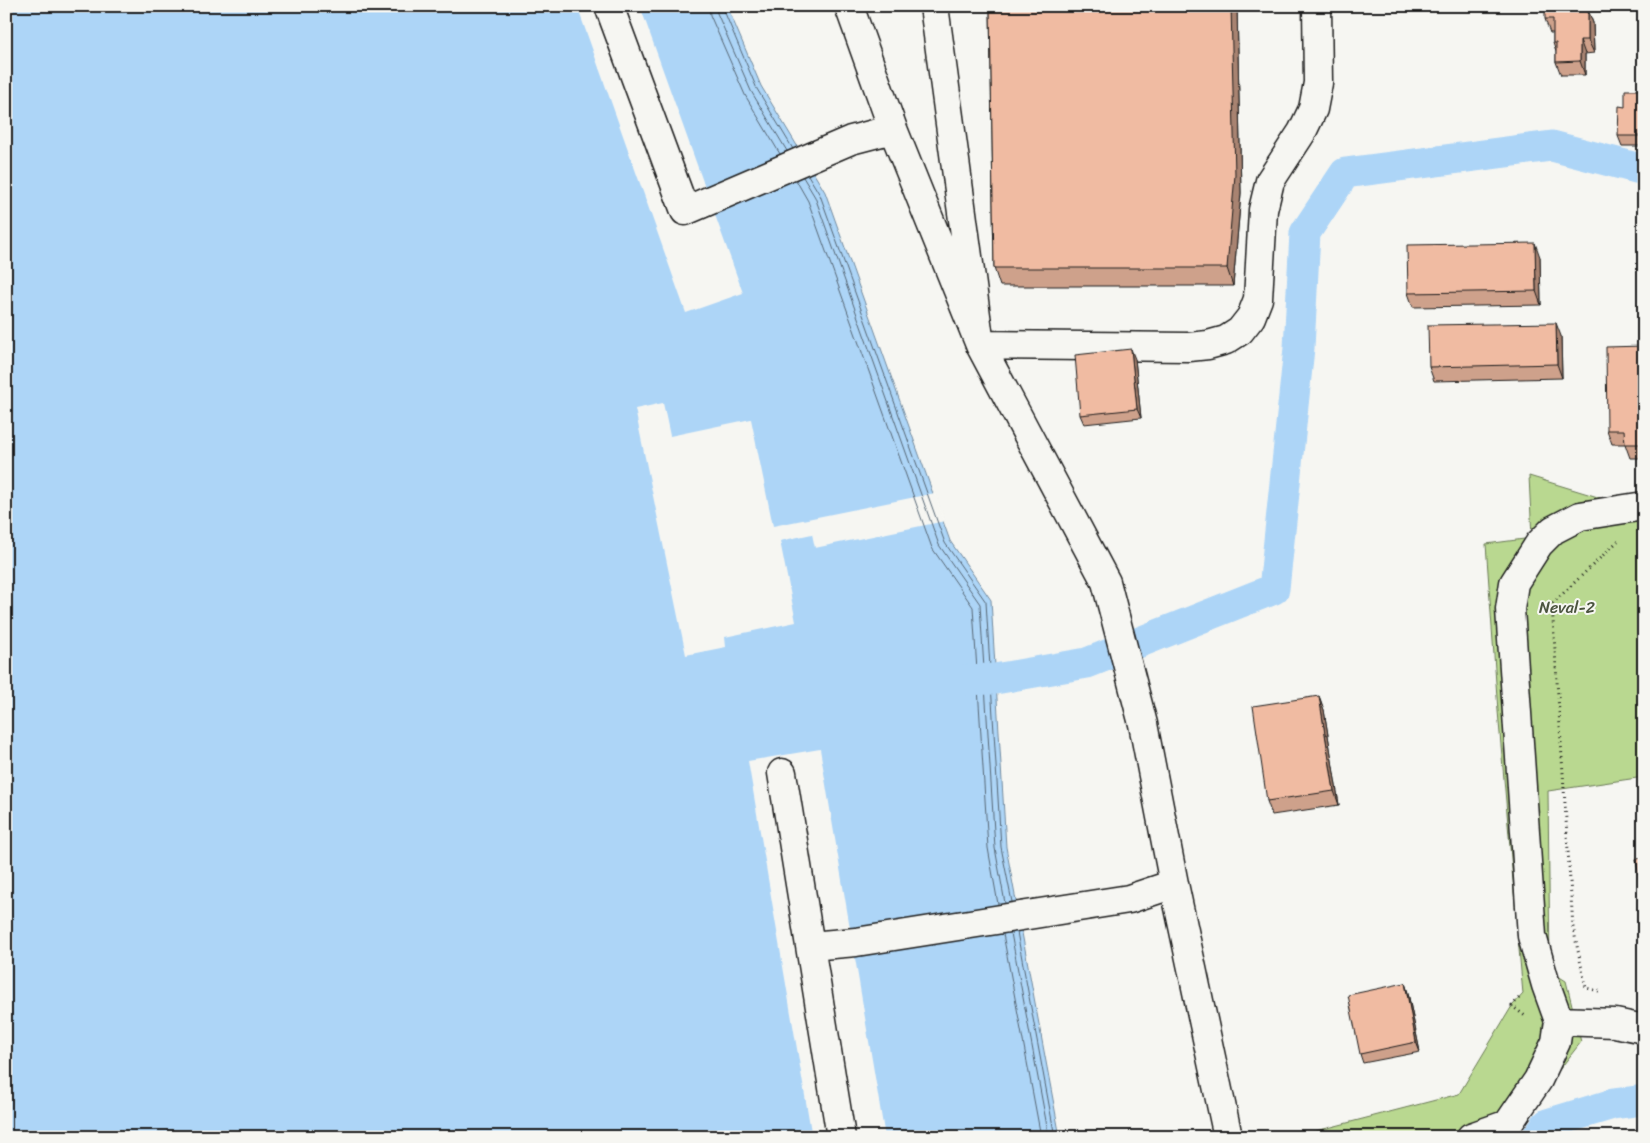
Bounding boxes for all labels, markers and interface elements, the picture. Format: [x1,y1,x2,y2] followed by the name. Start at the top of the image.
[1539,593,1595,622] park label: Neval-2

